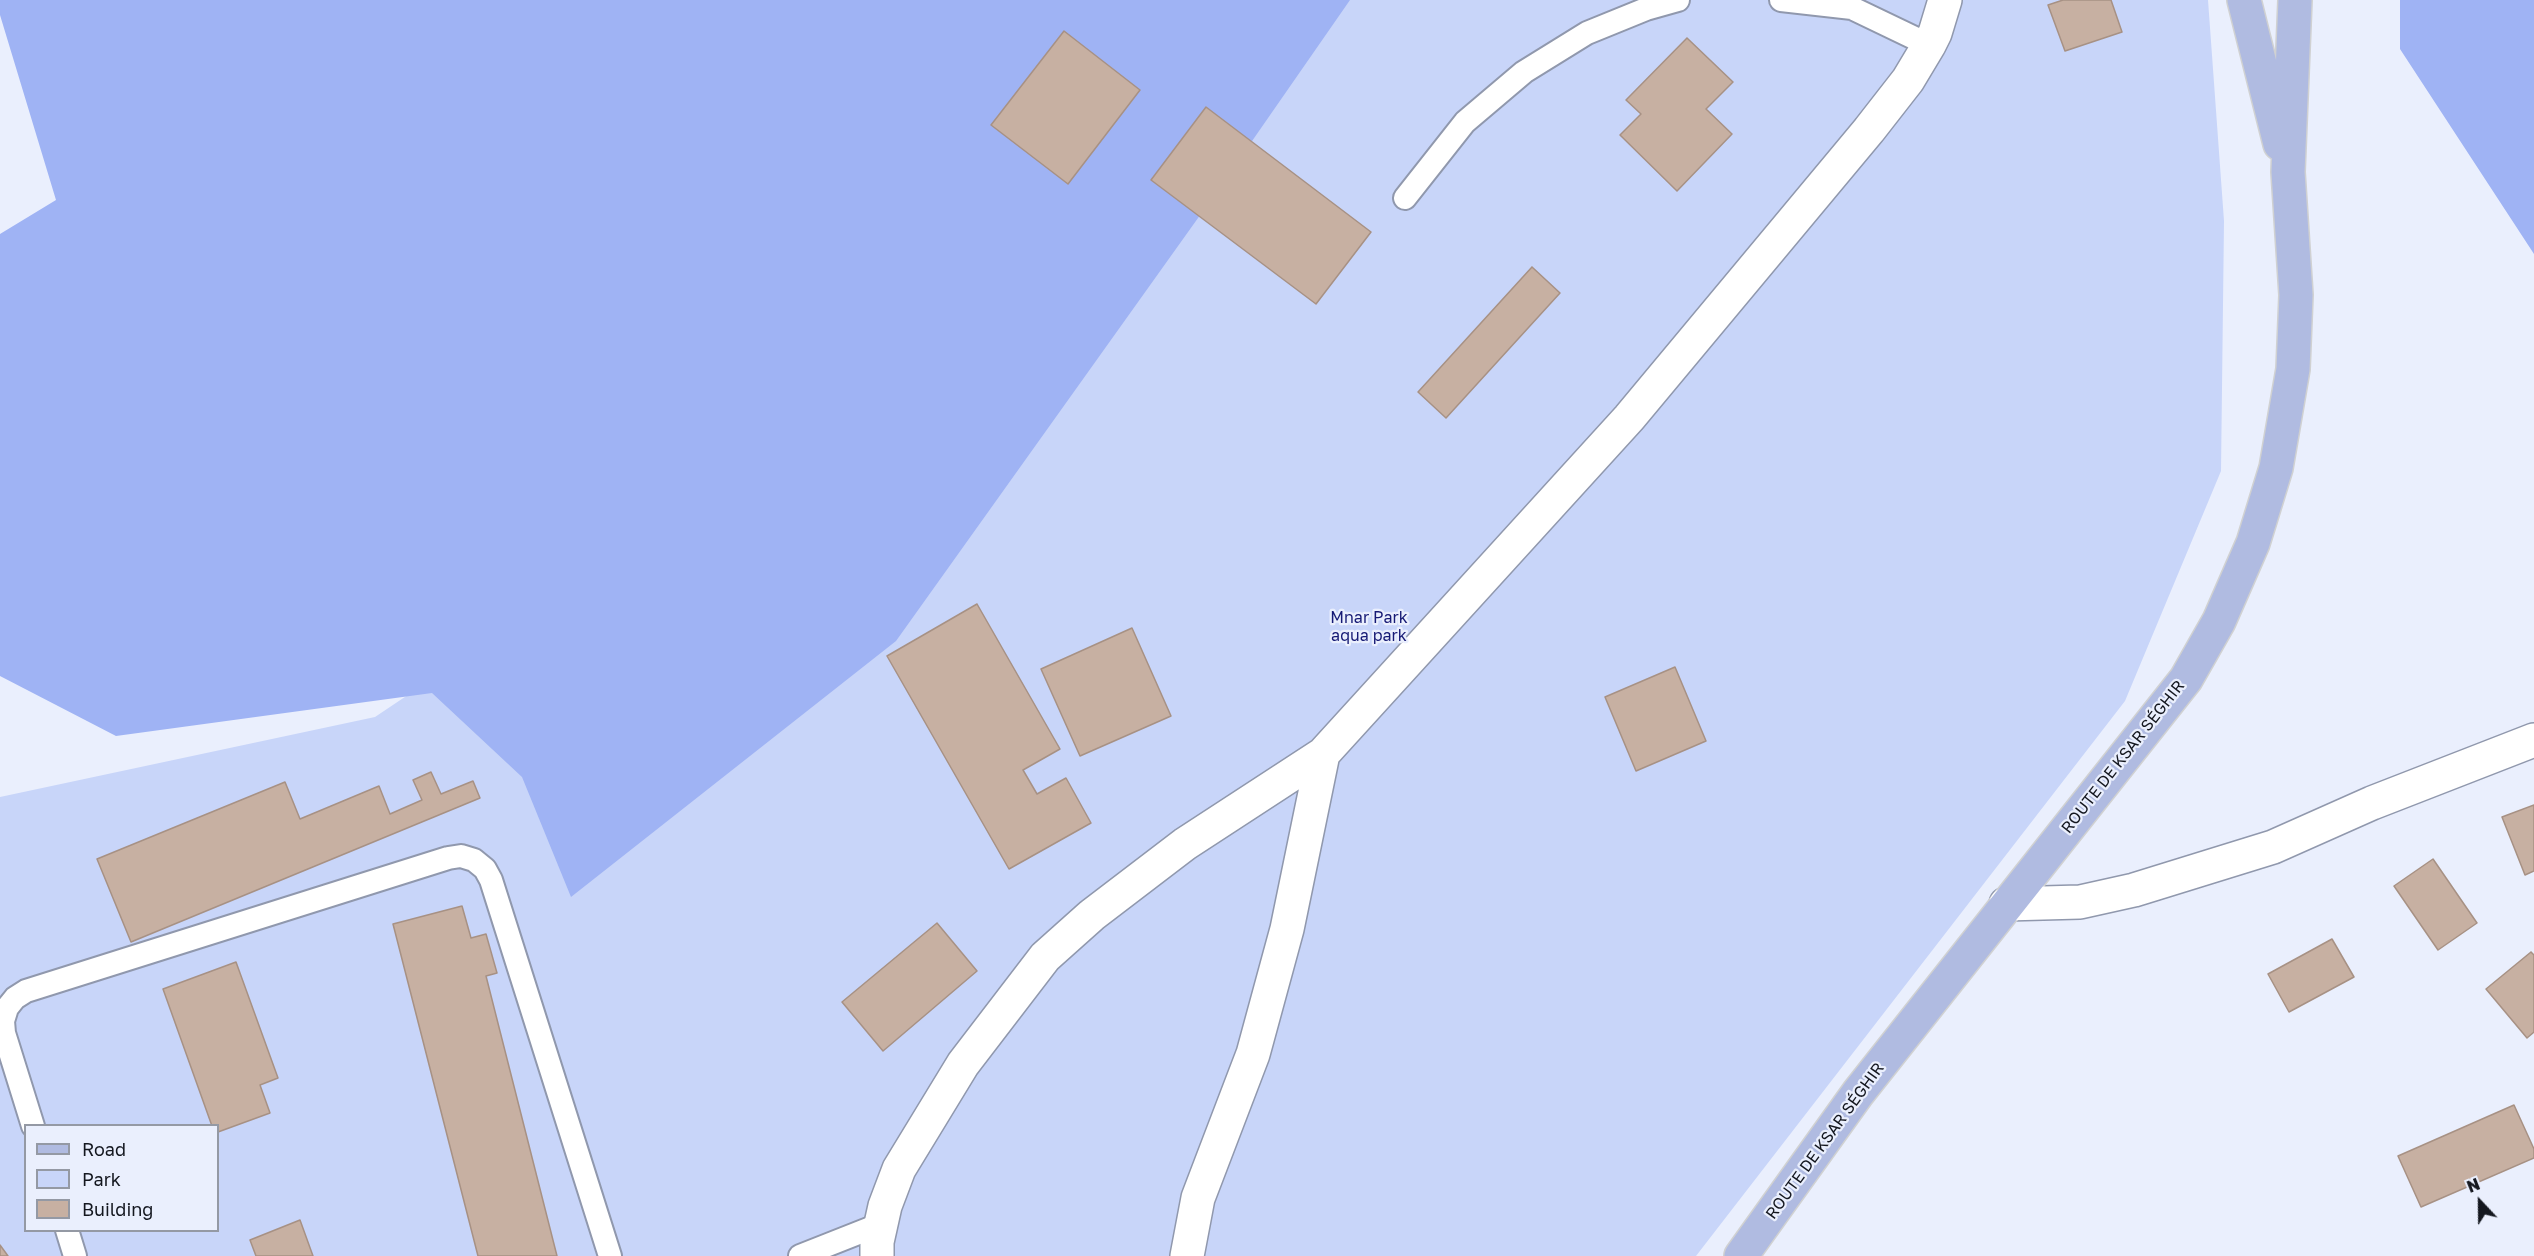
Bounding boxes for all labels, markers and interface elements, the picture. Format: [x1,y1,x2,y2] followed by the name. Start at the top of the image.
[1330,608,1408,646] park label: Mnar Park aqua park
[2057,677,2189,837] street label: ROUTE DE KSAR SÉGHIR
[1762,1059,1888,1223] street label: ROUTE DE KSAR SÉGHIR
[24,1124,219,1232] legend
[82,1138,126,1160] text: Road
[82,1168,121,1190] text: Park
[2450,1172,2510,1232] north arrow
[2464,1174,2483,1197] text: N
[82,1198,153,1220] text: Building

